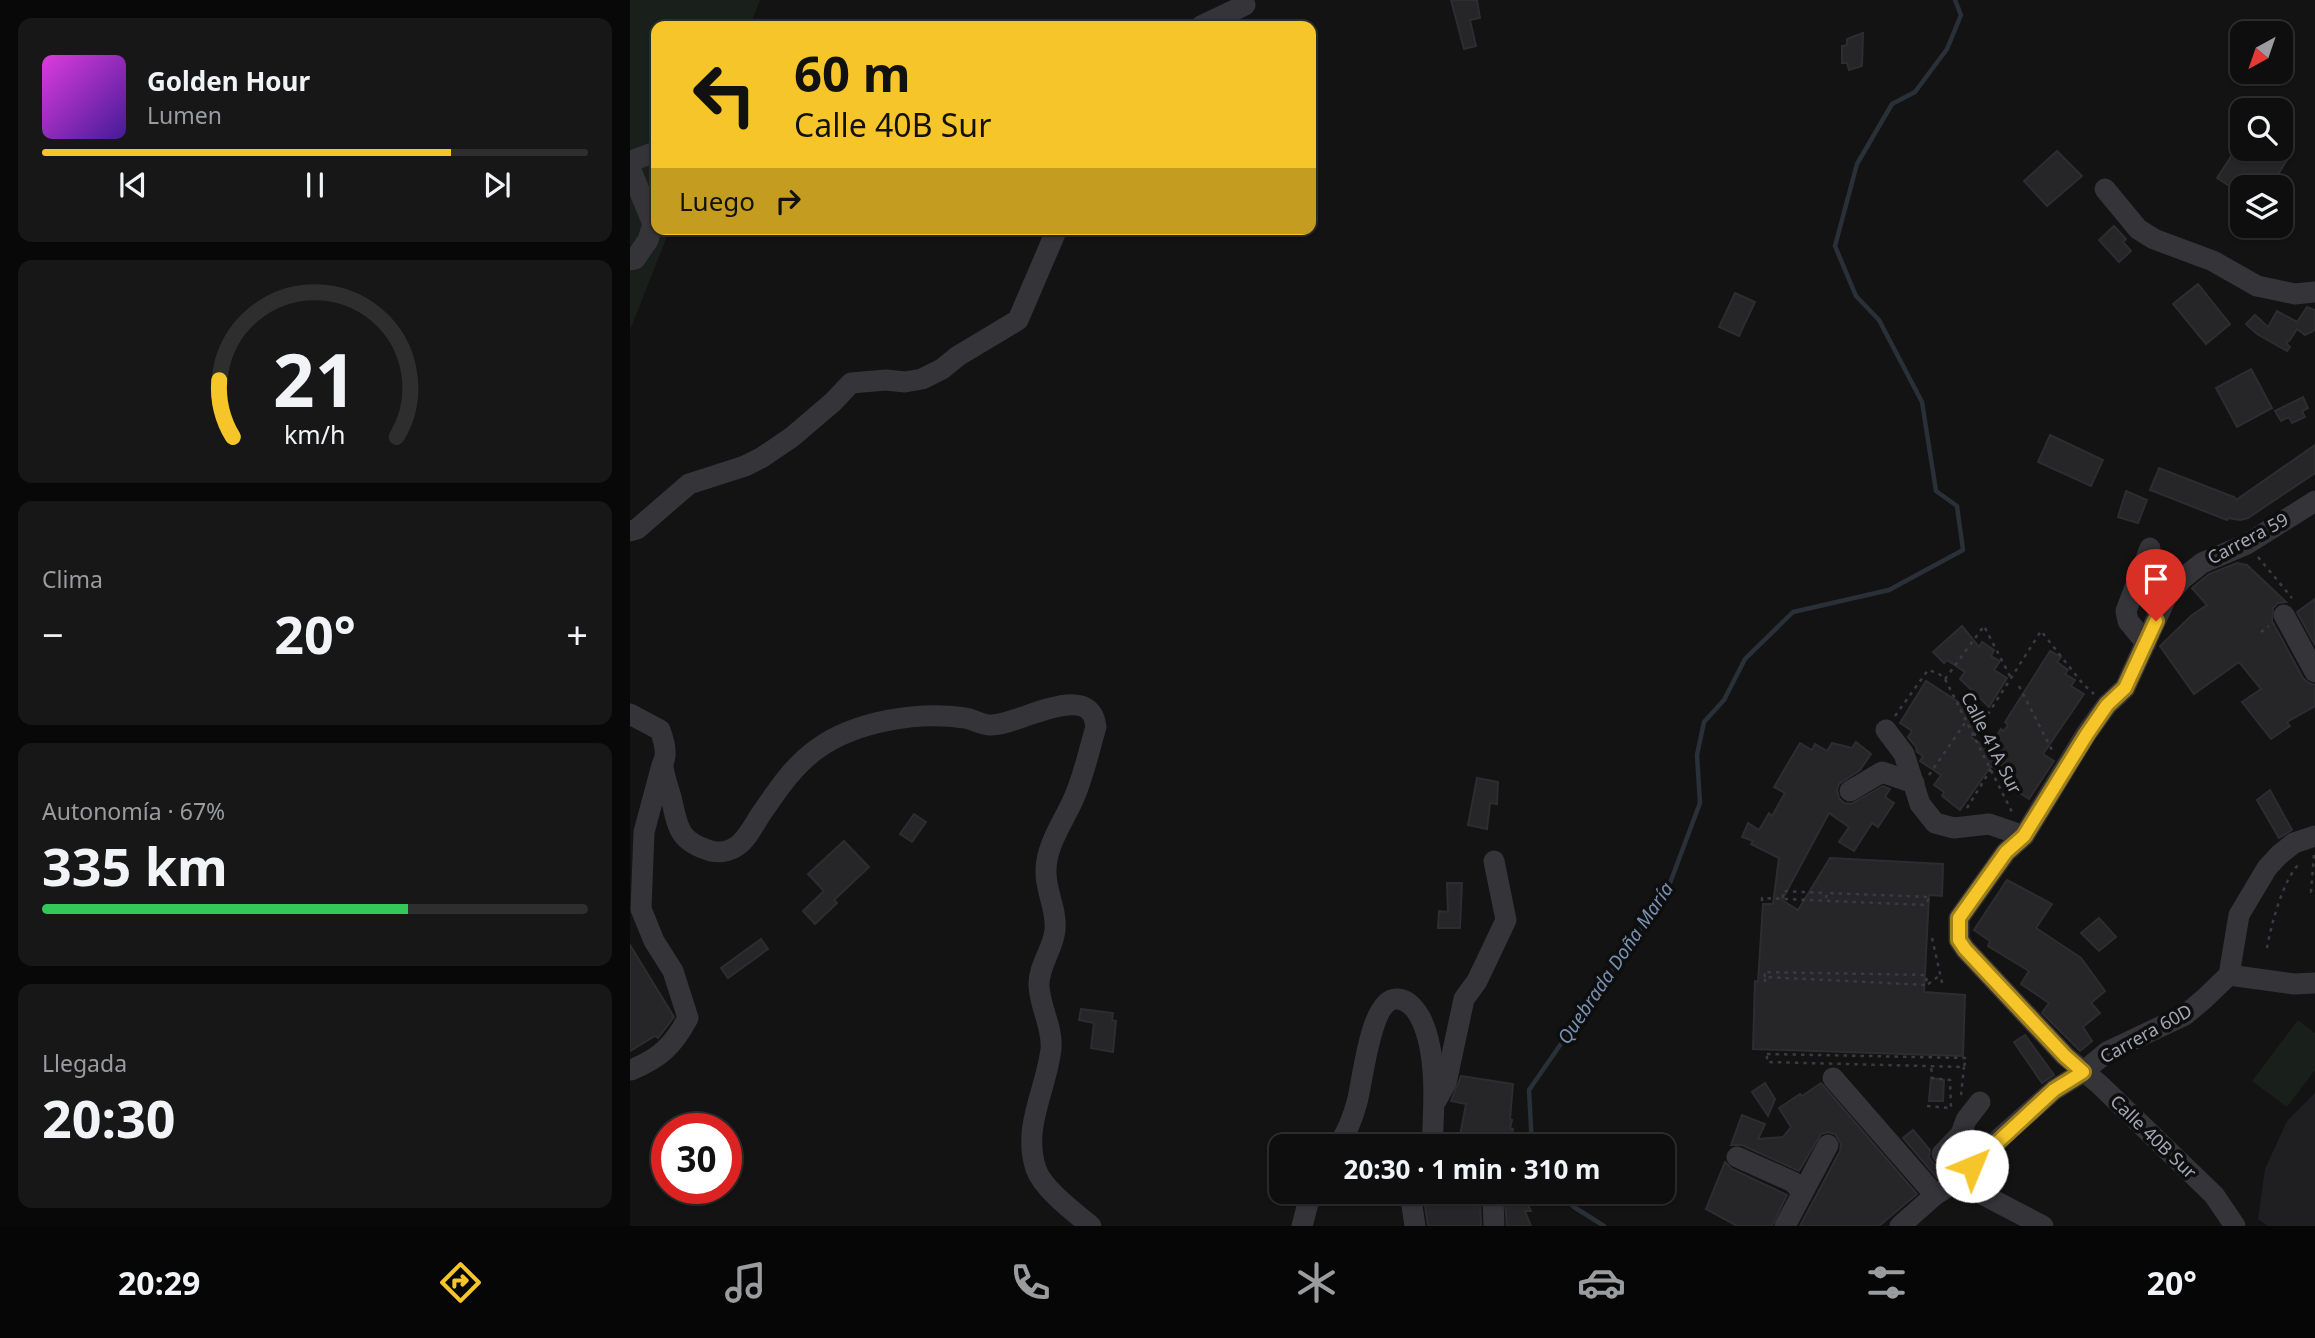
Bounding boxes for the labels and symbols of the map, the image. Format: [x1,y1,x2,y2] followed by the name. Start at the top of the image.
[2230,21,2292,84] north arrow
[2203,507,2292,570] street label: Carrera 59
[2126,549,2186,621] pin
[1956,688,2028,798] street label: Calle 41A Sur
[1551,877,1679,1049] water label: Quebrada Doña María
[2095,998,2196,1068] street label: Carrera 60D
[2105,1089,2202,1184] street label: Calle 40B Sur
[651,1113,742,1204] speed limit sign: 30
[1935,1129,2009,1203] position arrow

